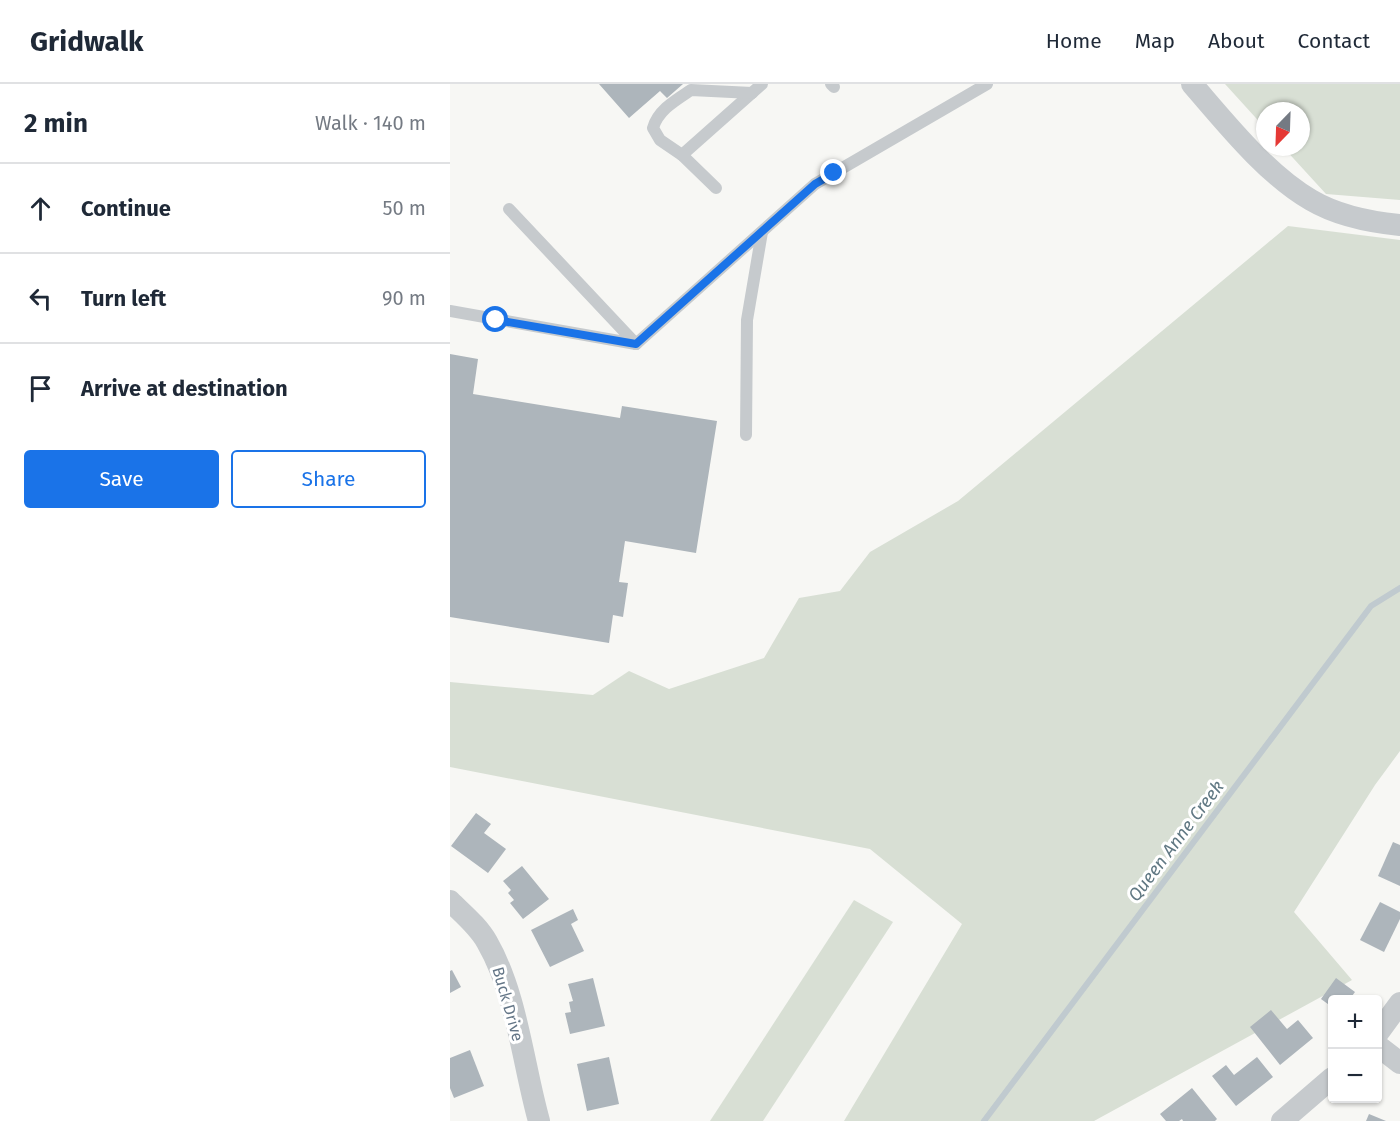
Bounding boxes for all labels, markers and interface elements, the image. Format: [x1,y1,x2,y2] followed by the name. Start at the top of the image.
[30,25,143,58] text: Gridwalk
[1046,28,1102,54] text: Home
[1135,28,1175,54] text: Map
[1208,28,1265,54] text: About
[1298,28,1370,54] text: Contact
[1256,102,1310,156] north arrow
[24,108,88,139] text: 2 min
[315,111,426,135] text: Walk · 140 m
[820,159,846,185] route end
[24,192,57,225] icon: ahead
[81,195,171,222] text: Continue
[382,196,426,220] text: 50 m
[24,282,57,315] icon: left
[81,285,166,312] text: Turn left
[382,286,426,310] text: 90 m
[482,306,508,332] route start
[24,372,57,405] icon: arrive
[81,375,288,402] text: Arrive at destination
[24,450,219,508] button: Save
[231,450,426,508] button: Share
[1123,776,1229,906] water label: Queen Anne Creek
[488,965,528,1043] street label: Buck Drive
[1328,995,1382,1103] map controls
[1328,995,1382,1049] button: +
[1328,1049,1382,1103] button: −

